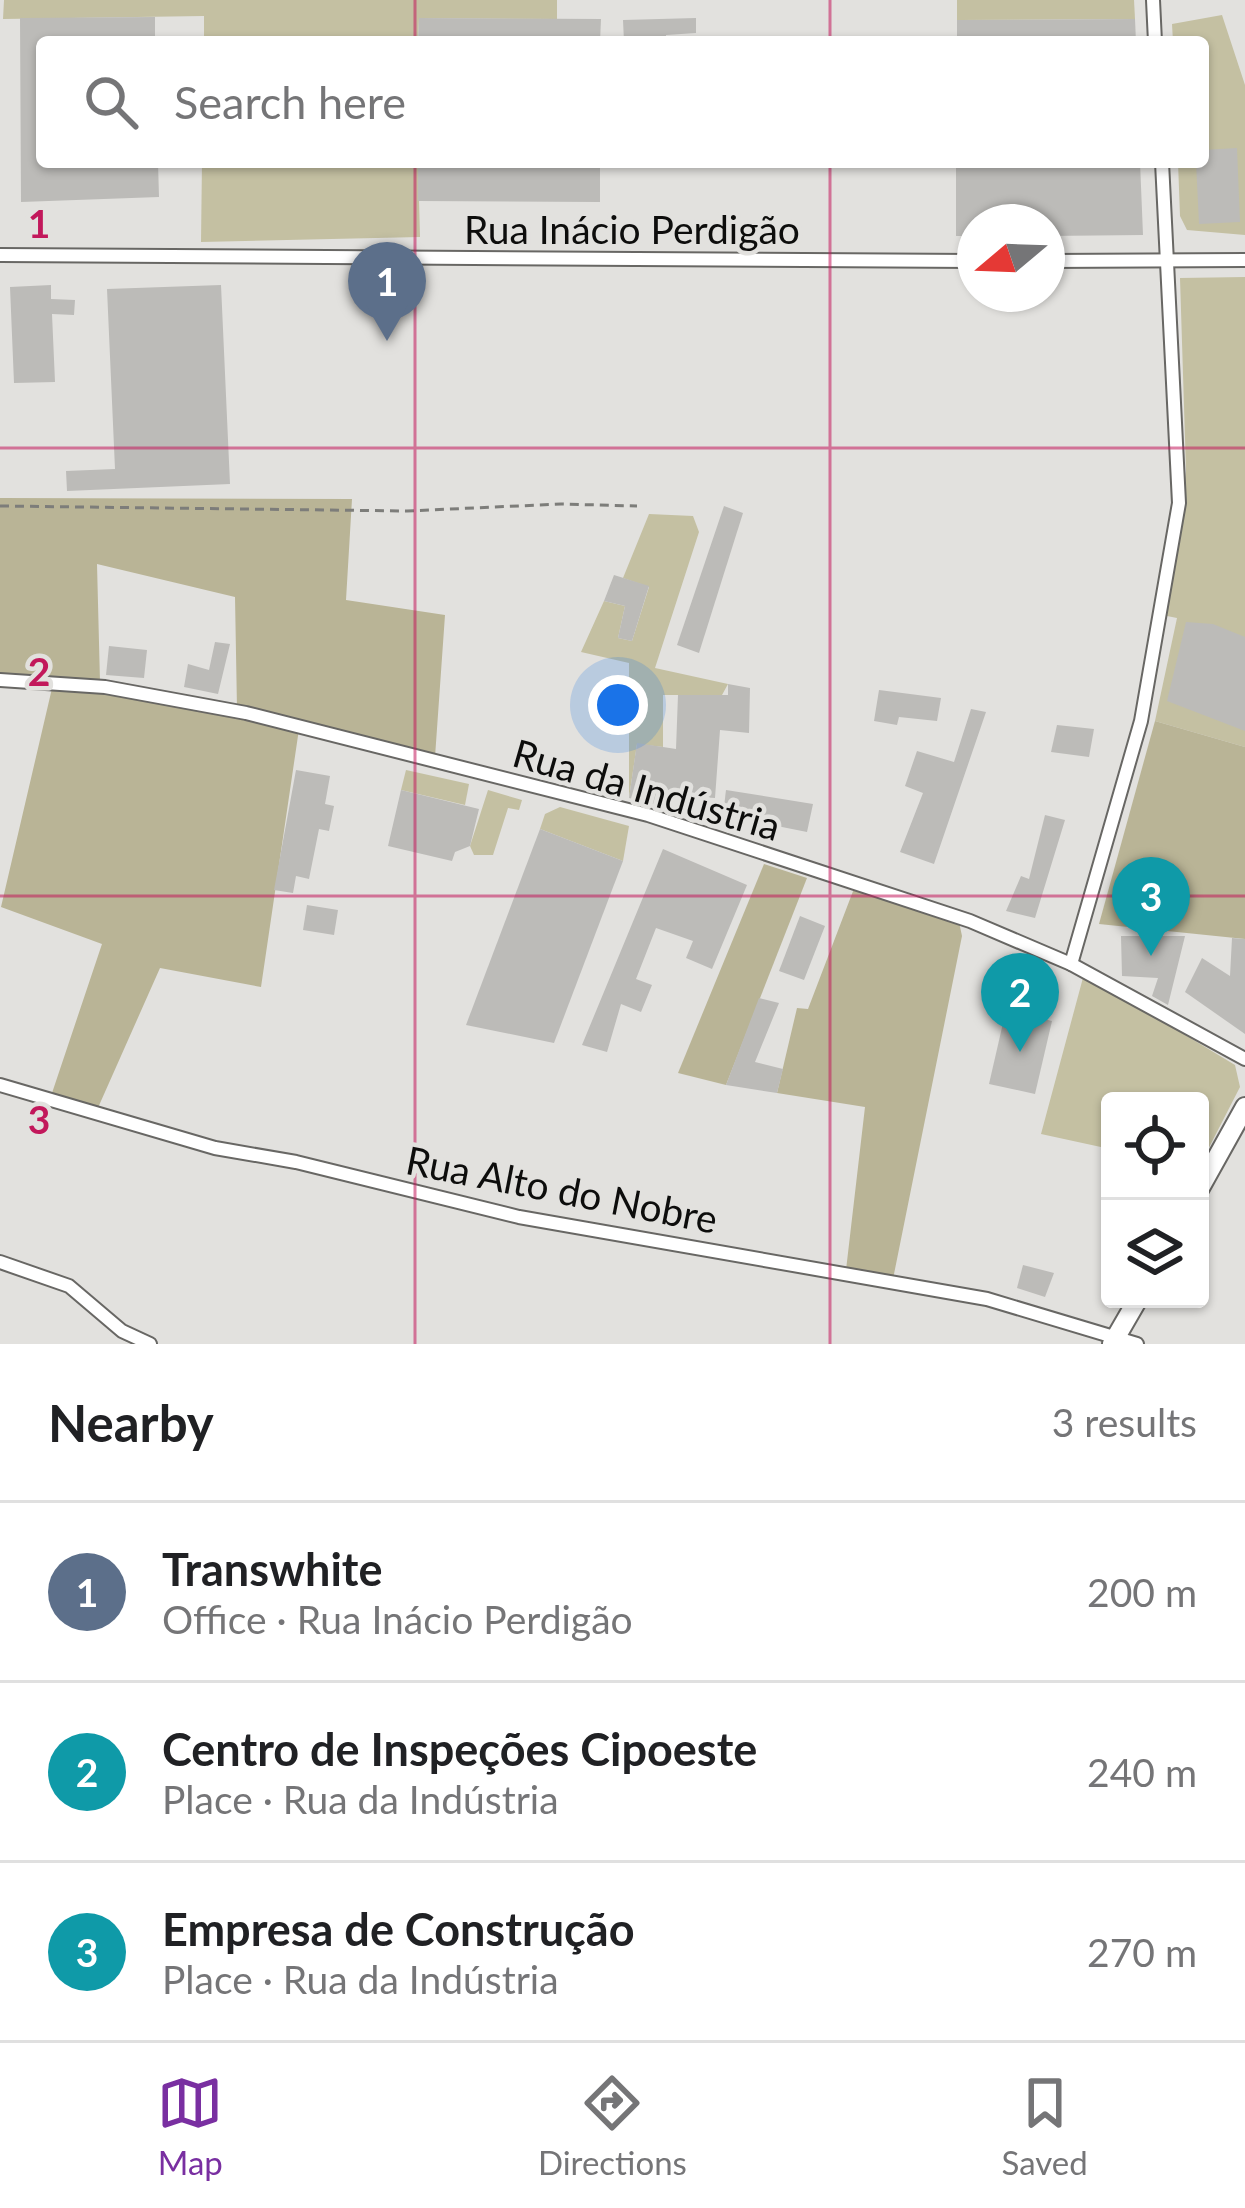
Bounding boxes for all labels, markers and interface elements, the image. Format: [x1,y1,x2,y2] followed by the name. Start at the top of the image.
[36,36,1209,168] search box
[78,69,144,135] icon: search
[174,75,406,129] text: Search here
[28,200,50,246] text: 1
[957,204,1065,312] north arrow
[464,206,800,252] street label: Rua Inácio Perdigão
[348,242,426,341] pin: 1
[28,648,50,694] text: 2
[588,675,648,735] your location
[508,729,786,849] street label: Rua da Indústria
[1112,857,1190,956] pin: 3
[981,953,1059,1052] pin: 2
[1101,1092,1209,1308] map controls
[1101,1092,1209,1200] button: locate
[28,1096,50,1142] text: 3
[403,1136,721,1242] street label: Rua Alto do Nobre
[1101,1200,1209,1308] button: layers
[48,1392,214,1453] text: Nearby
[1052,1399,1197,1445] text: 3 results
[162,1542,382,1596] text: Transwhite
[76,1569,98,1615] text: 1
[1087,1569,1197,1615] text: 200 m
[162,1596,633,1642] text: Office · Rua Inácio Perdigão
[162,1722,757,1776] text: Centro de Inspeções Cipoeste
[76,1749,98,1795] text: 2
[1087,1749,1197,1795] text: 240 m
[162,1776,559,1822] text: Place · Rua da Indústria
[162,1902,634,1956] text: Empresa de Construção
[76,1929,98,1975] text: 3
[1087,1929,1197,1975] text: 270 m
[162,1956,559,2002] text: Place · Rua da Indústria
[157,2070,223,2182] tab: Map
[538,2070,687,2182] tab: Directions
[1001,2070,1088,2182] tab: Saved

